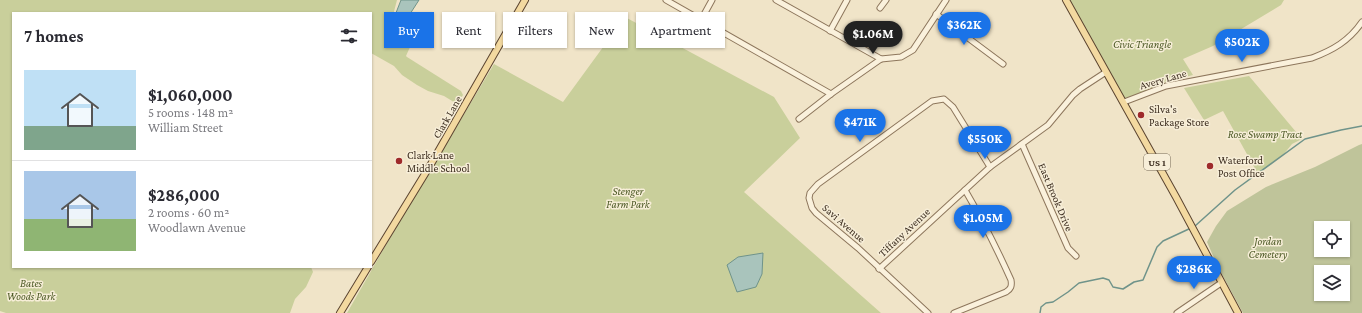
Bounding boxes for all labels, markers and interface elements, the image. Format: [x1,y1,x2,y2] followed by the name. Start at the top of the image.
[384,12,434,48] chip: Buy
[442,12,495,48] chip: Rent
[503,12,567,48] chip: Filters
[575,12,628,48] chip: New
[636,12,725,48] chip: Apartment
[936,12,992,46] pin: $362K
[947,17,981,32] text: $362K
[840,21,906,55] pin: $1.06M
[338,25,360,47] icon: filters
[853,26,893,41] text: $1.06M
[24,27,83,46] text: 7 homes
[1214,29,1270,63] pin: $502K
[1224,34,1260,49] text: $502K
[1113,38,1172,51] park label: Civic Triangle
[1138,67,1188,92] street label: Avery Lane
[56,86,104,134] icon: home
[148,86,233,105] text: $1,060,000
[430,94,464,140] street label: Clark Lane
[1149,103,1209,129] place label: Silva's Package Store
[148,105,233,120] text: 5 rooms · 148 m²
[832,109,888,143] pin: $471K
[1136,110,1146,120] marker: Silva's Package Store
[844,114,876,129] text: $471K
[148,120,223,135] text: William Street
[957,126,1013,160] pin: $550K
[1228,128,1303,141] park label: Rose Swamp Tract
[967,131,1003,146] text: $550K
[407,149,470,174] place label: Clark Lane Middle School
[1144,154,1170,170] road number: US 1
[1218,154,1265,179] place label: Waterford Post Office
[394,156,404,166] marker: Clark Lane Middle School
[1036,161,1076,233] street label: East Brook Drive
[1205,161,1215,171] marker: Waterford Post Office
[606,185,651,210] park label: Stenger Farm Park
[148,186,220,205] text: $286,000
[56,187,104,235] icon: home
[820,201,868,245] street label: Savi Avenue
[148,205,229,220] text: 2 rooms · 60 m²
[876,205,933,260] street label: Tiffany Avenue
[950,205,1016,239] pin: $1.05M
[963,210,1003,225] text: $1.05M
[148,220,246,235] text: Woodlawn Avenue
[1314,221,1350,301] map controls
[1314,221,1350,257] button: locate
[1249,235,1288,261] park label: Jordan Cemetery
[1166,256,1222,290] pin: $286K
[1176,261,1212,276] text: $286K
[1314,265,1350,301] button: layers
[7,277,57,302] park label: Bates Woods Park

